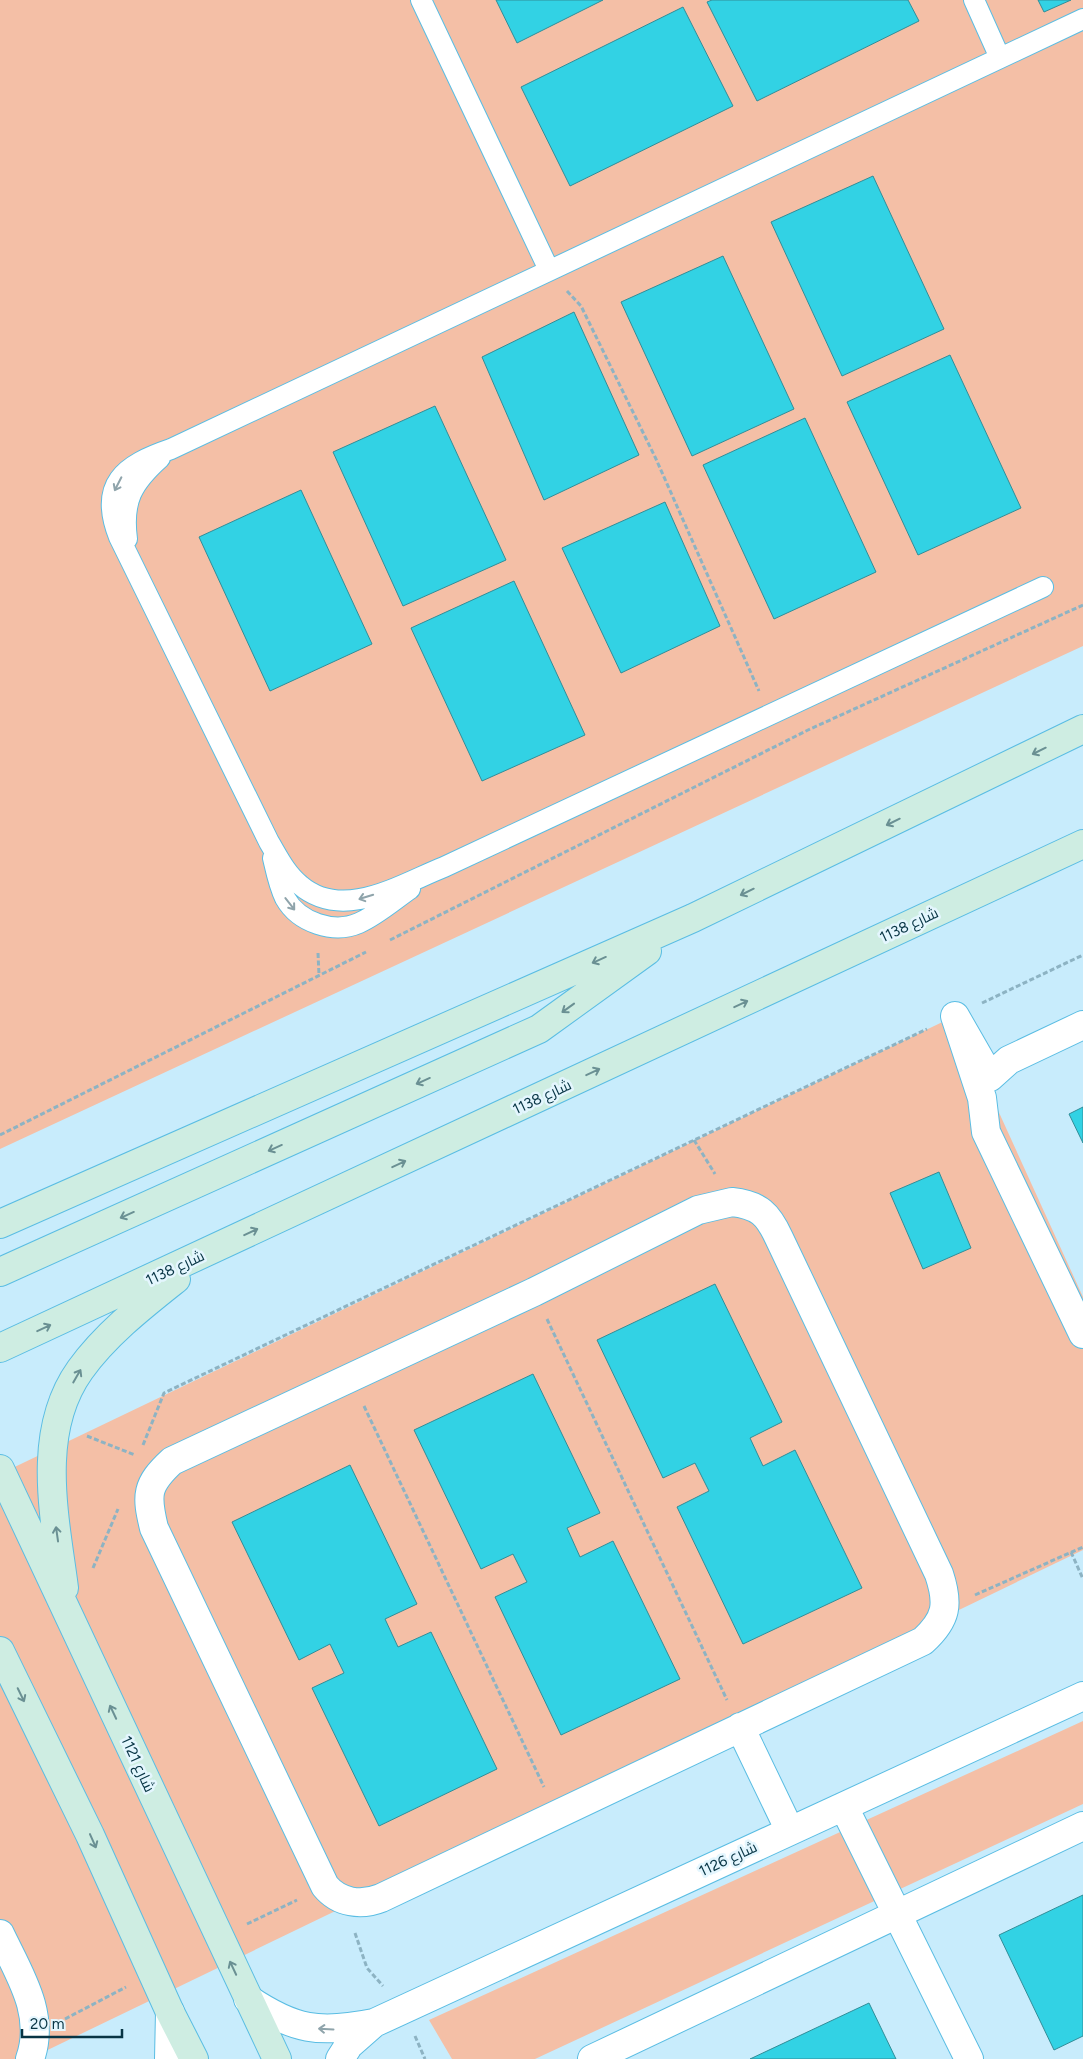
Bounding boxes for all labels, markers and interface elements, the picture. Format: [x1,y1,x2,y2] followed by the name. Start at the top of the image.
[113,476,123,491] one-way arrow
[1032,747,1047,756] one-way arrow
[886,817,901,827] one-way arrow
[739,888,754,898] one-way arrow
[358,893,374,903] one-way arrow
[285,897,296,910] one-way arrow
[877,904,942,948] street label: شارع 1138
[592,955,607,965] one-way arrow
[733,998,748,1008] one-way arrow
[561,1003,575,1013] one-way arrow
[585,1067,600,1077] one-way arrow
[416,1076,431,1086] one-way arrow
[510,1076,575,1120] street label: شارع 1138
[268,1143,283,1153] one-way arrow
[391,1158,406,1168] one-way arrow
[120,1210,135,1220] one-way arrow
[243,1227,258,1237] one-way arrow
[143,1247,208,1291] street label: شارع 1138
[36,1322,51,1332] one-way arrow
[72,1369,82,1384] one-way arrow
[52,1526,62,1542] one-way arrow
[17,1687,27,1702] one-way arrow
[107,1705,117,1720] one-way arrow
[115,1733,159,1796] street label: شارع 1121
[88,1833,98,1848] one-way arrow
[696,1838,761,1882] street label: شارع 1126
[228,1961,238,1976] one-way arrow
[22,2006,122,2038] scale bar
[30,2015,64,2033] text: 20 m
[318,2024,334,2034] one-way arrow

